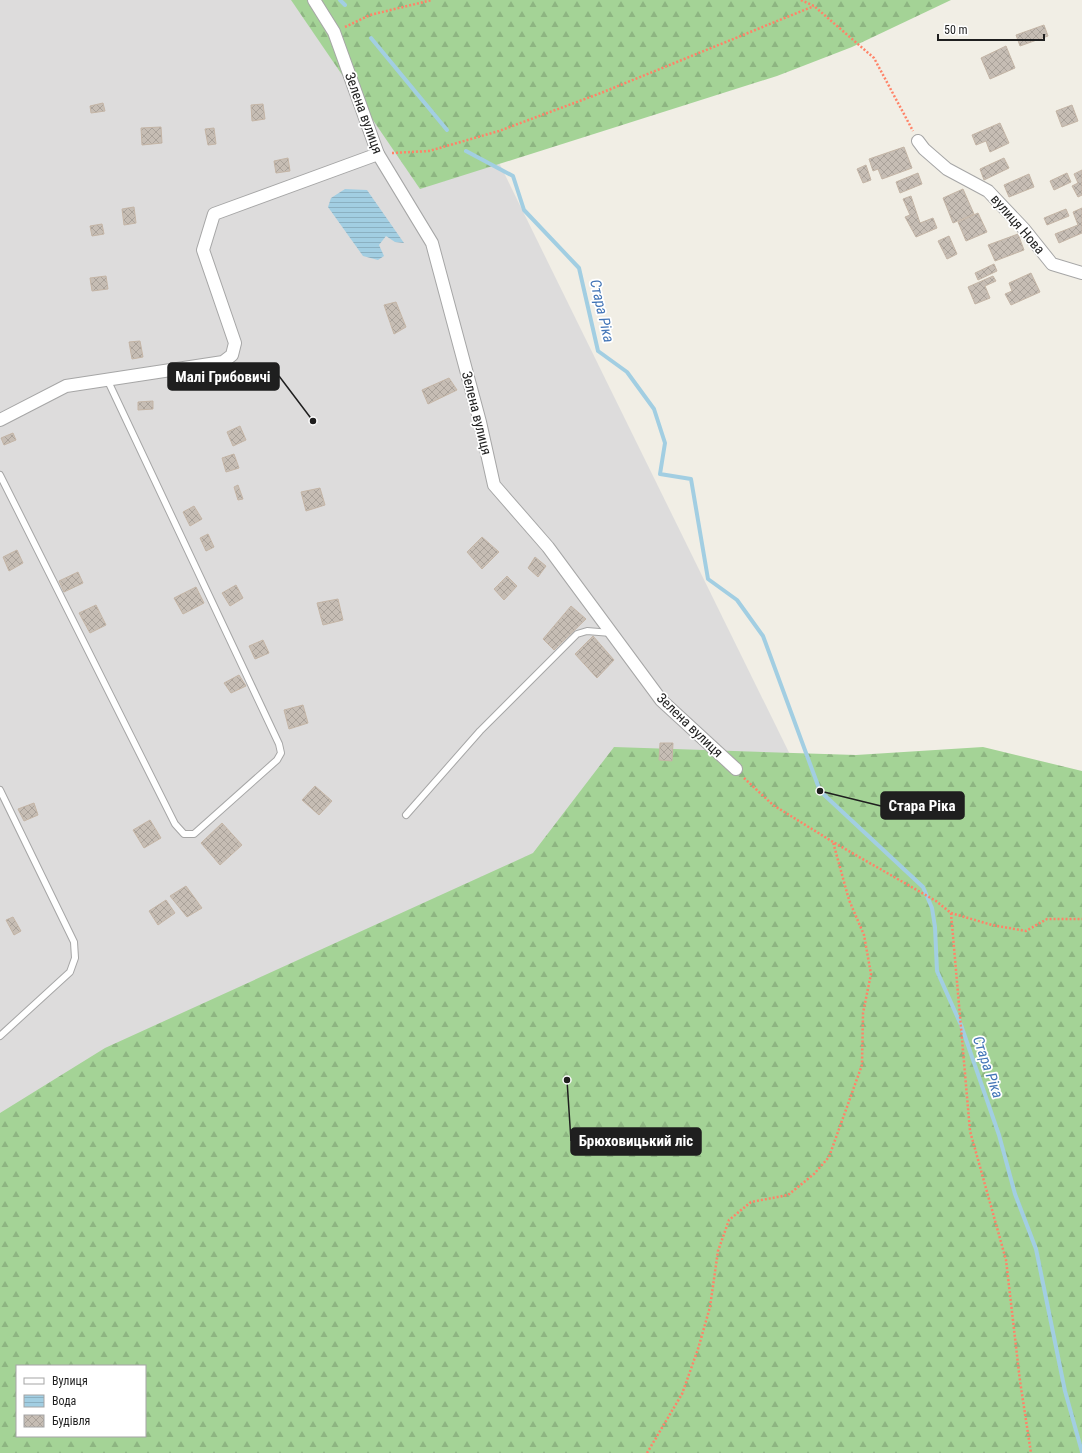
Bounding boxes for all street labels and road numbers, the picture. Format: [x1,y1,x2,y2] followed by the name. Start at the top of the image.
[342,70,386,156] street label: Зелена вулиця
[988,191,1048,257] street label: вулиця Нова
[459,370,495,456] street label: Зелена вулиця
[654,690,726,760] street label: Зелена вулиця

